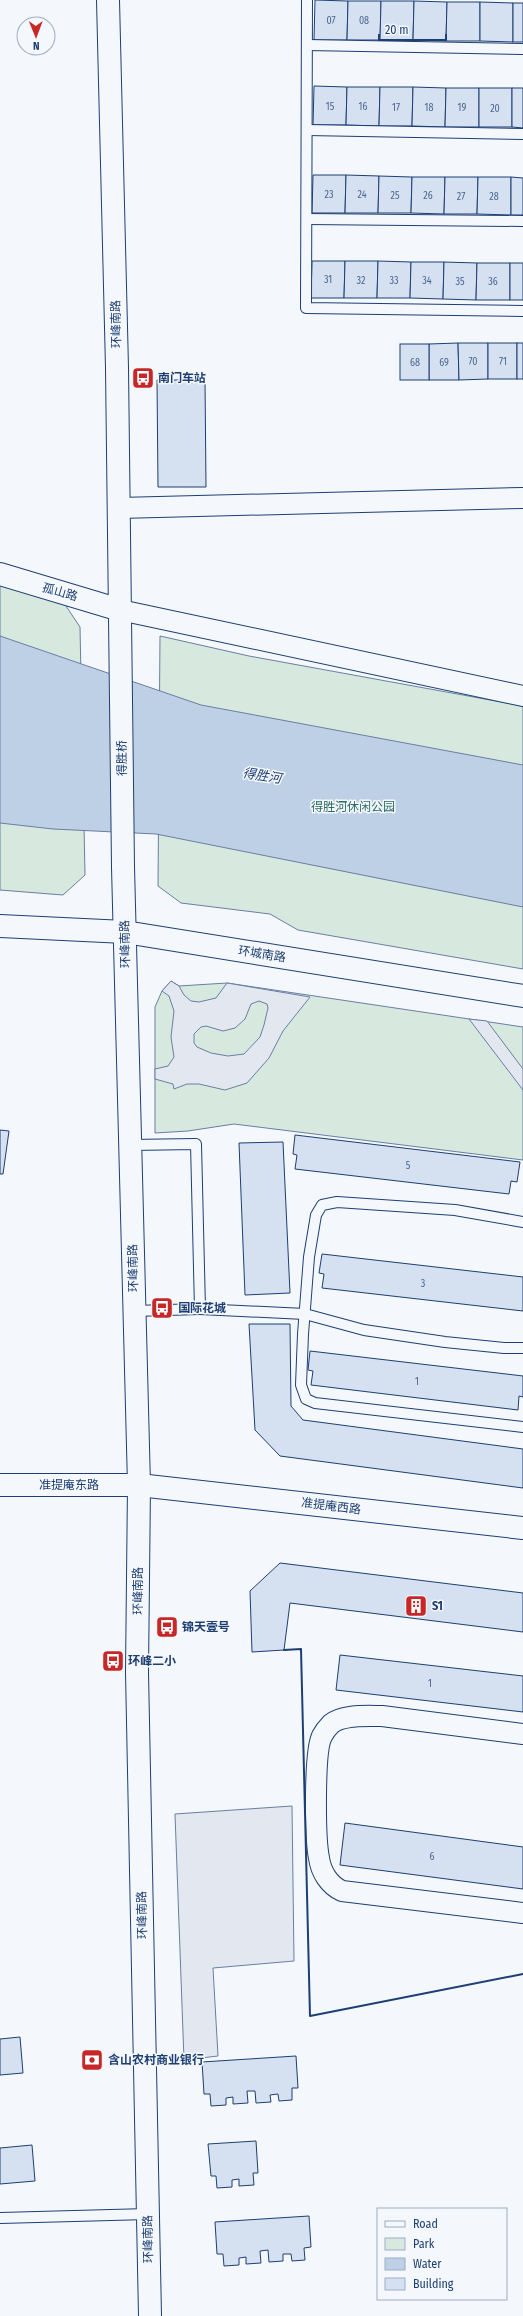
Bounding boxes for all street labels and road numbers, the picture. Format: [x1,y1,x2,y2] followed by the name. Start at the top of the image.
[109,300,123,348] street label: 环峰南路
[41,580,79,604] street label: 孤山路
[115,740,129,776] street label: 得胜桥
[118,920,132,968] street label: 环峰南路
[237,943,287,965] street label: 环城南路
[126,1244,140,1292] street label: 环峰南路
[39,1478,99,1492] street label: 准提庵东路
[300,1495,362,1517] street label: 准提庵西路
[131,1567,145,1615] street label: 环峰南路
[135,1891,149,1939] street label: 环峰南路
[141,2215,155,2263] street label: 环峰南路

